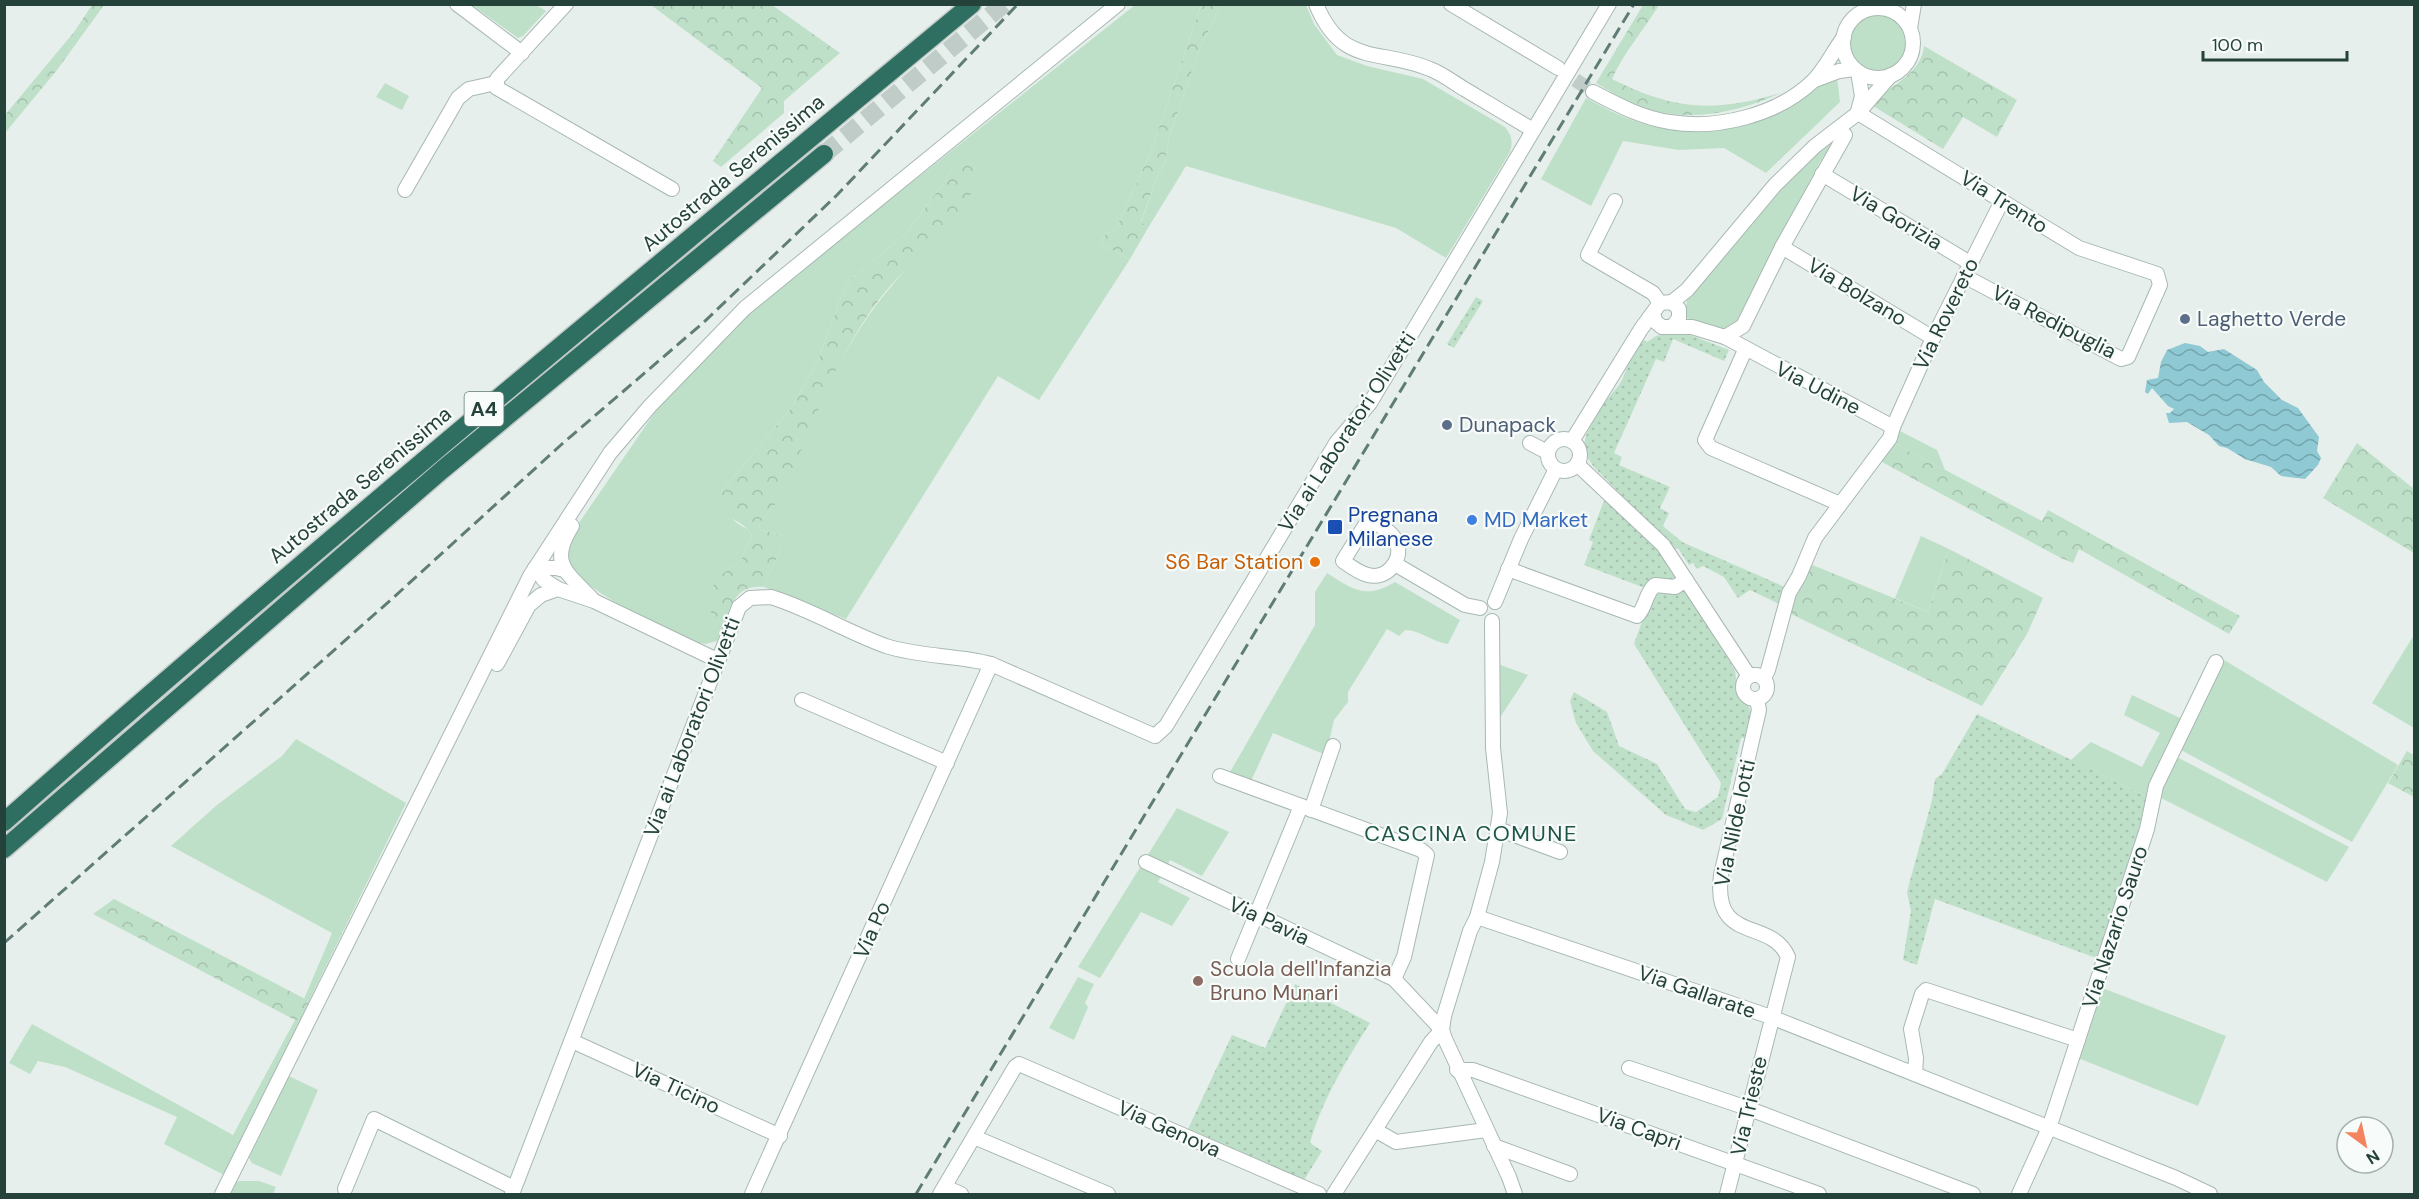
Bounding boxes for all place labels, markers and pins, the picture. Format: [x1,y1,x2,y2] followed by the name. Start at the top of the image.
[2197,305,2346,333] place label: Laghetto Verde
[2178,312,2192,326] marker: Laghetto Verde
[1459,411,1557,439] place label: Dunapack
[1440,418,1454,432] marker: Dunapack
[1348,501,1438,553] place label: Pregnana Milanese
[1484,506,1588,534] place label: MD Market
[1465,513,1479,527] marker: MD Market
[1326,518,1344,536] marker: Pregnana Milanese
[1165,548,1303,576] place label: S6 Bar Station
[1308,555,1322,569] marker: S6 Bar Station
[1210,955,1391,1007] place label: Scuola dell'Infanzia Bruno Munari
[1191,974,1205,988] marker: Scuola dell'Infanzia Bruno Munari

